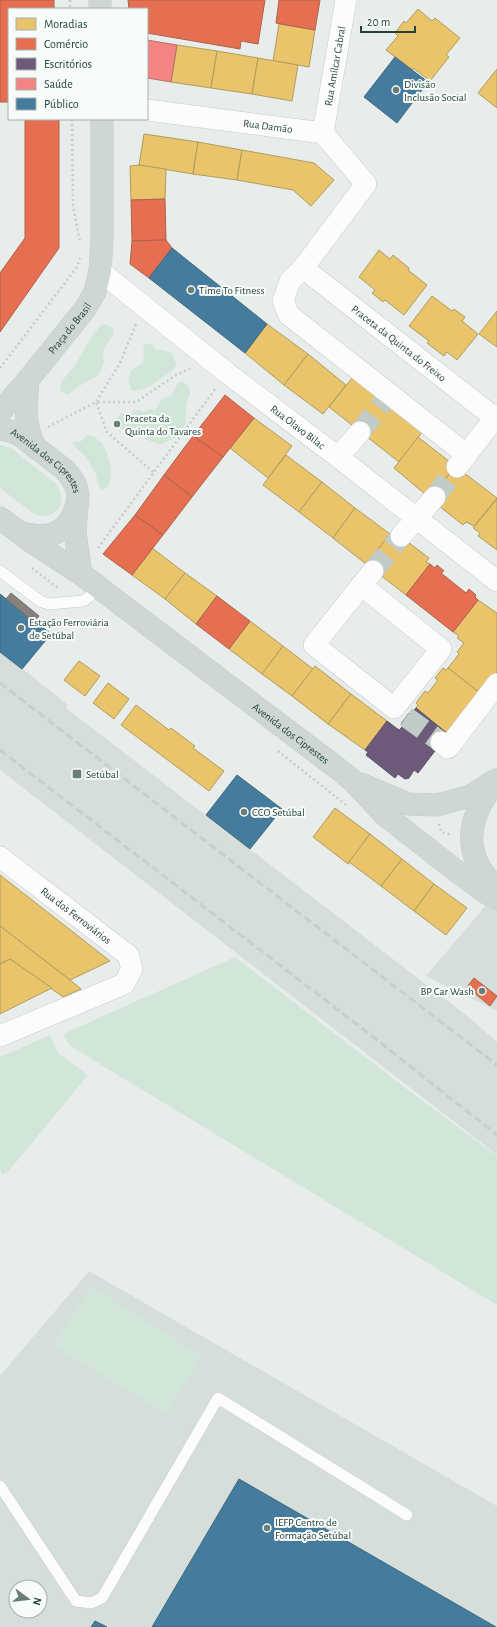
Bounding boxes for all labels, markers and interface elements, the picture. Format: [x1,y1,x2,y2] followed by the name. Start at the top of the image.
[8,8,148,120] legend
[361,8,415,34] scale bar
[367,16,390,28] text: 20 m
[44,18,87,30] text: Moradias
[323,25,347,107] street label: Rua Amílcar Cabral
[44,38,88,50] text: Comércio
[44,58,92,70] text: Escritórios
[44,78,73,90] text: Saúde
[404,79,467,103] place label: Divisão Inclusão Social
[391,85,401,95] marker: Divisão Inclusão Social
[44,98,79,110] text: Público
[242,118,293,135] street label: Rua Damão
[186,285,196,295] marker: Time To Fitness
[199,285,264,296] place label: Time To Fitness
[46,301,93,356] street label: Praça do Brasil
[349,303,448,384] street label: Praceta da Quinta do Freixo
[268,403,328,452] street label: Rua Olavo Bilac
[125,413,201,437] place label: Praceta da Quinta do Tavares
[112,419,122,429] marker: Praceta da Quinta do Tavares
[9,426,82,494] street label: Avenida dos Ciprestes
[29,617,109,641] place label: Estação Ferroviária de Setúbal
[16,623,26,633] marker: Estação Ferroviária de Setúbal
[250,701,331,766] street label: Avenida dos Ciprestes
[71,768,83,780] marker: Setúbal
[86,769,119,780] place label: Setúbal
[239,807,249,817] marker: CCO Setúbal
[252,807,305,818] place label: CCO Setúbal
[39,885,113,946] street label: Rua dos Ferroviários
[420,986,474,997] place label: BP Car Wash
[477,986,487,996] marker: BP Car Wash
[275,1517,351,1541] place label: IEFP Centro de Formação Setúbal
[262,1523,272,1533] marker: IEFP Centro de Formação Setúbal
[8,1579,48,1619] north arrow
[31,1596,43,1607] text: N

